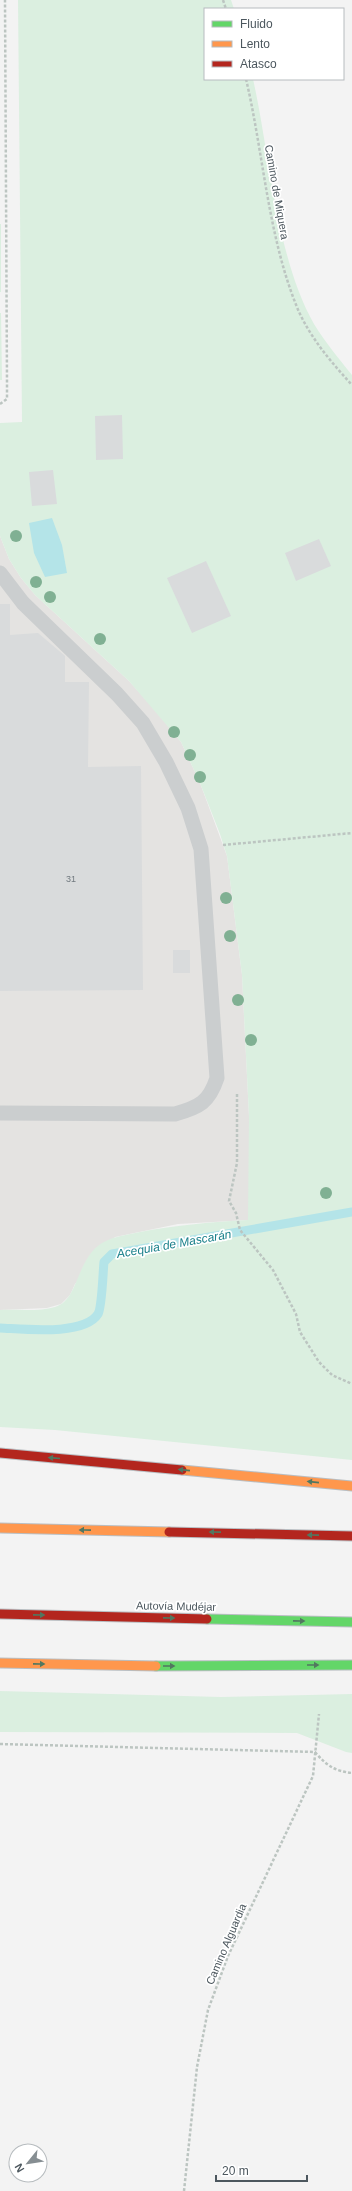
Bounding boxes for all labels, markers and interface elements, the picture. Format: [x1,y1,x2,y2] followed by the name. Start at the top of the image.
[204,8,344,80] legend
[240,17,273,31] text: Fluido
[240,37,270,51] text: Lento
[240,57,277,71] text: Atasco
[263,144,291,241] street label: Camino de Miquera
[66,874,76,884] house number: 31
[115,1227,233,1261] water label: Acequia de Mascarán
[48,1454,60,1461] one-way arrow
[178,1466,190,1473] one-way arrow
[307,1479,319,1486] one-way arrow
[78,1527,91,1533] one-way arrow
[209,1529,221,1536] one-way arrow
[307,1531,319,1538] one-way arrow
[136,1599,216,1613] street label: Autovía Mudéjar
[33,1611,45,1618] one-way arrow
[163,1615,176,1621] one-way arrow
[293,1617,305,1624] one-way arrow
[33,1661,46,1667] one-way arrow
[307,1662,320,1668] one-way arrow
[163,1663,176,1669] one-way arrow
[204,1901,249,1986] street label: Camino Alguardia
[8,2143,48,2183] north arrow
[216,2157,307,2183] scale bar
[12,2162,27,2174] text: N
[222,2164,249,2178] text: 20 m

